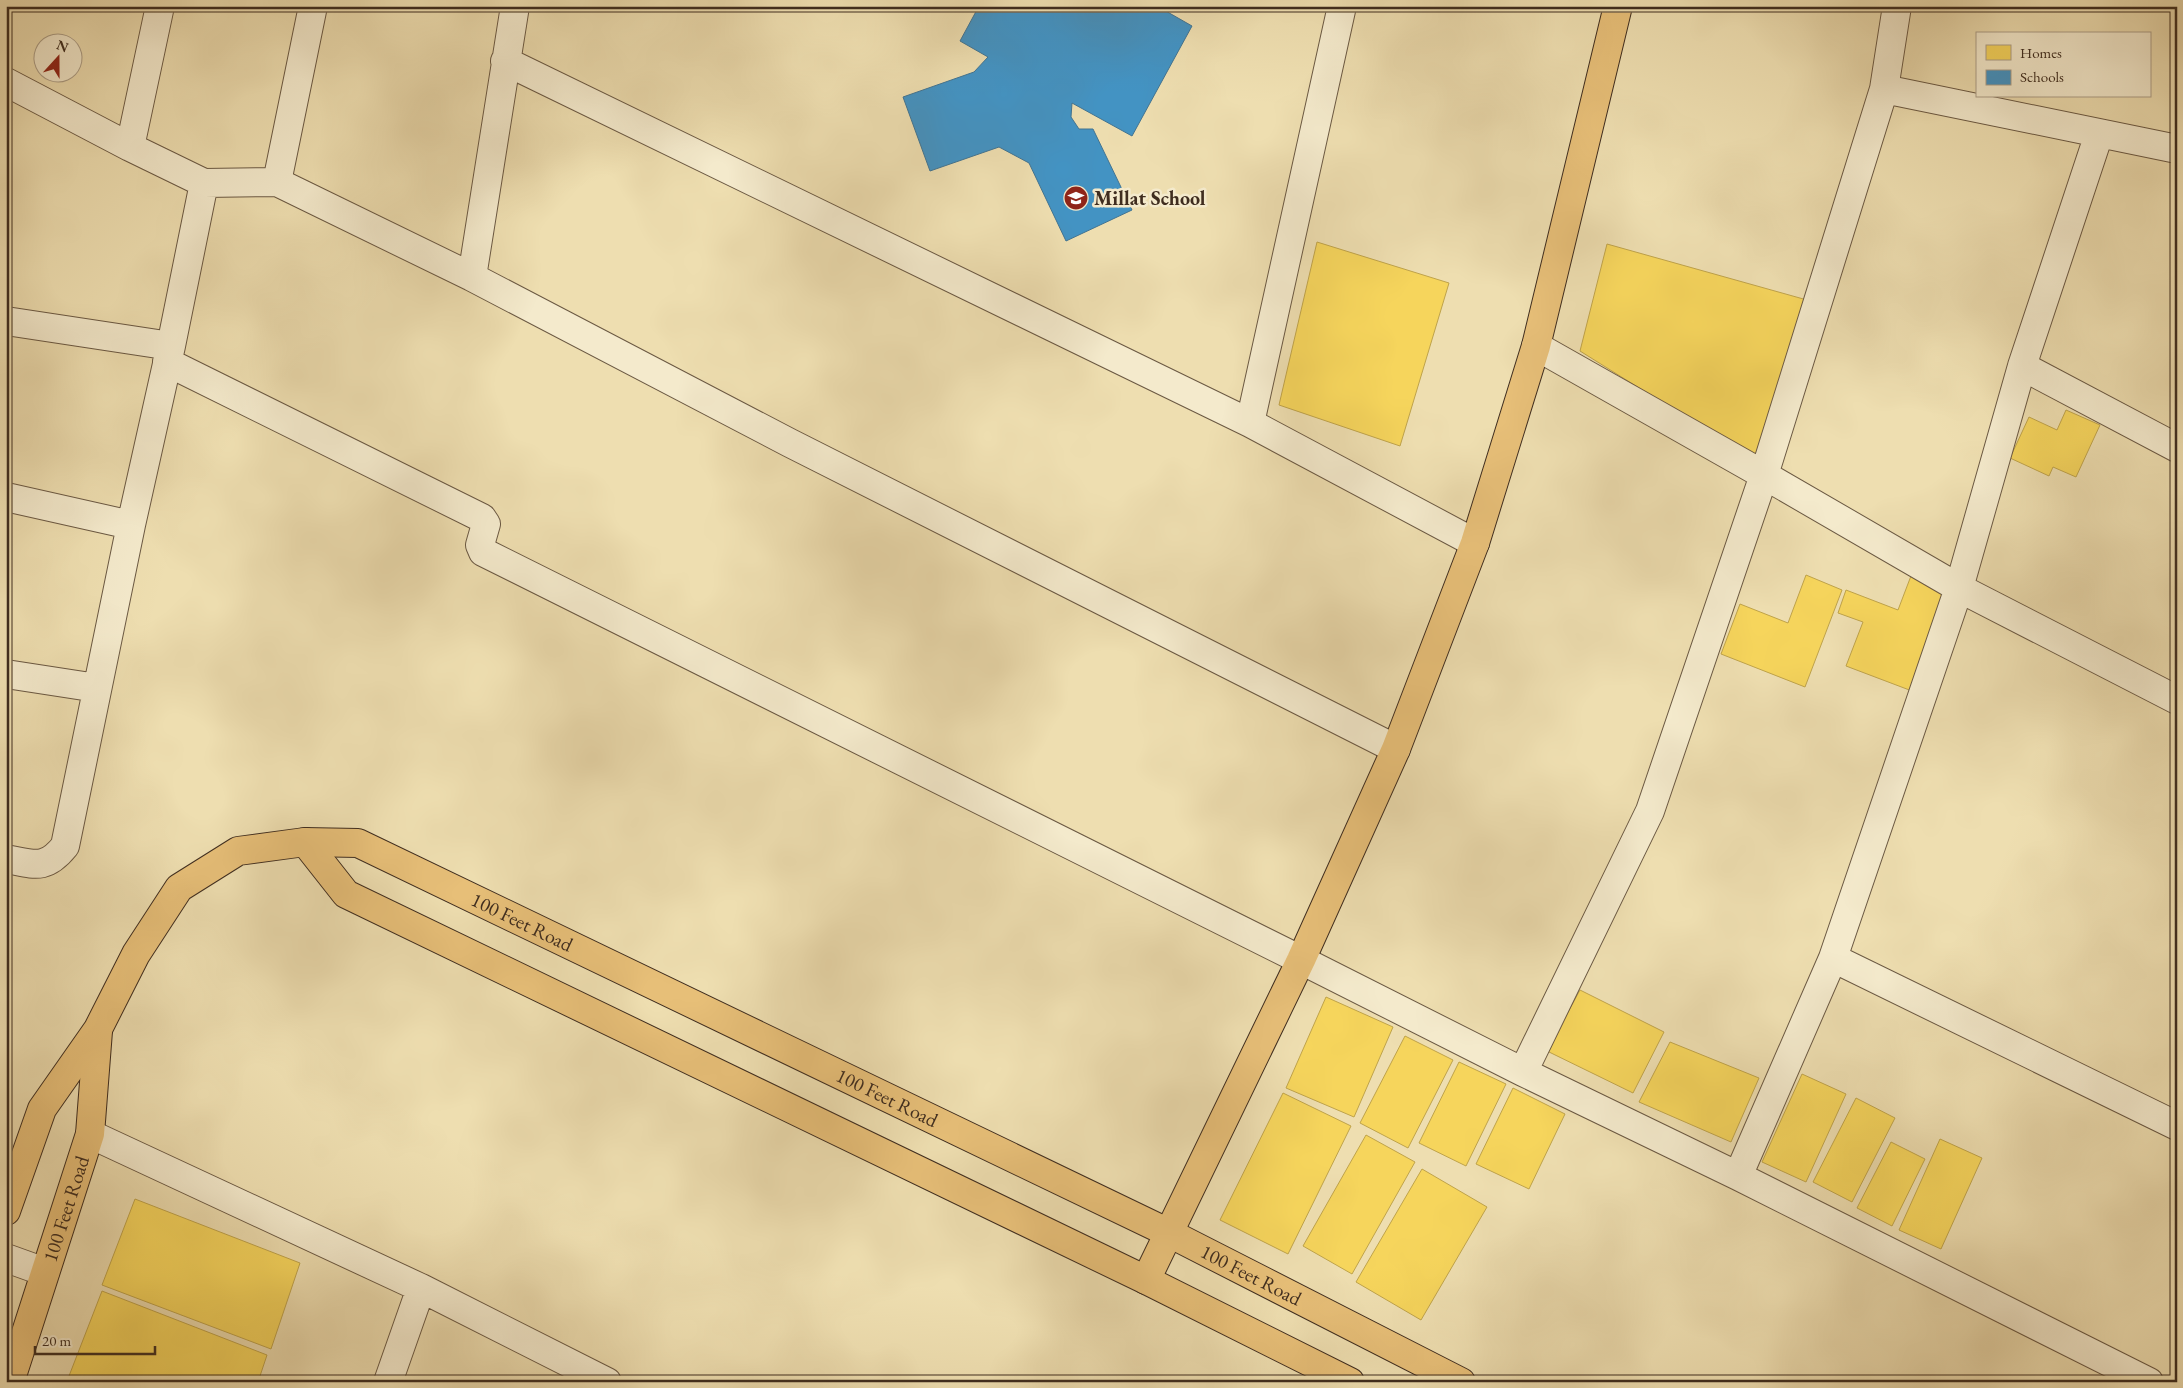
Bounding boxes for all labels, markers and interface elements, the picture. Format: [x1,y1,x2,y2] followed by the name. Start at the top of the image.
[32,32,82,82] north arrow
[1976,32,2150,98] legend
[54,35,72,57] text: N
[2020,43,2062,62] text: Homes
[2020,67,2064,86] text: Schools
[1063,185,1089,211] school or university icon: Millat School
[1094,185,1206,211] place label: Millat School
[467,886,578,958] street label: 100 Feet Road
[832,1062,943,1133] street label: 100 Feet Road
[37,1152,95,1265] street label: 100 Feet Road
[1196,1238,1307,1312] street label: 100 Feet Road
[35,1323,155,1355] scale bar
[42,1331,71,1350] text: 20 m

